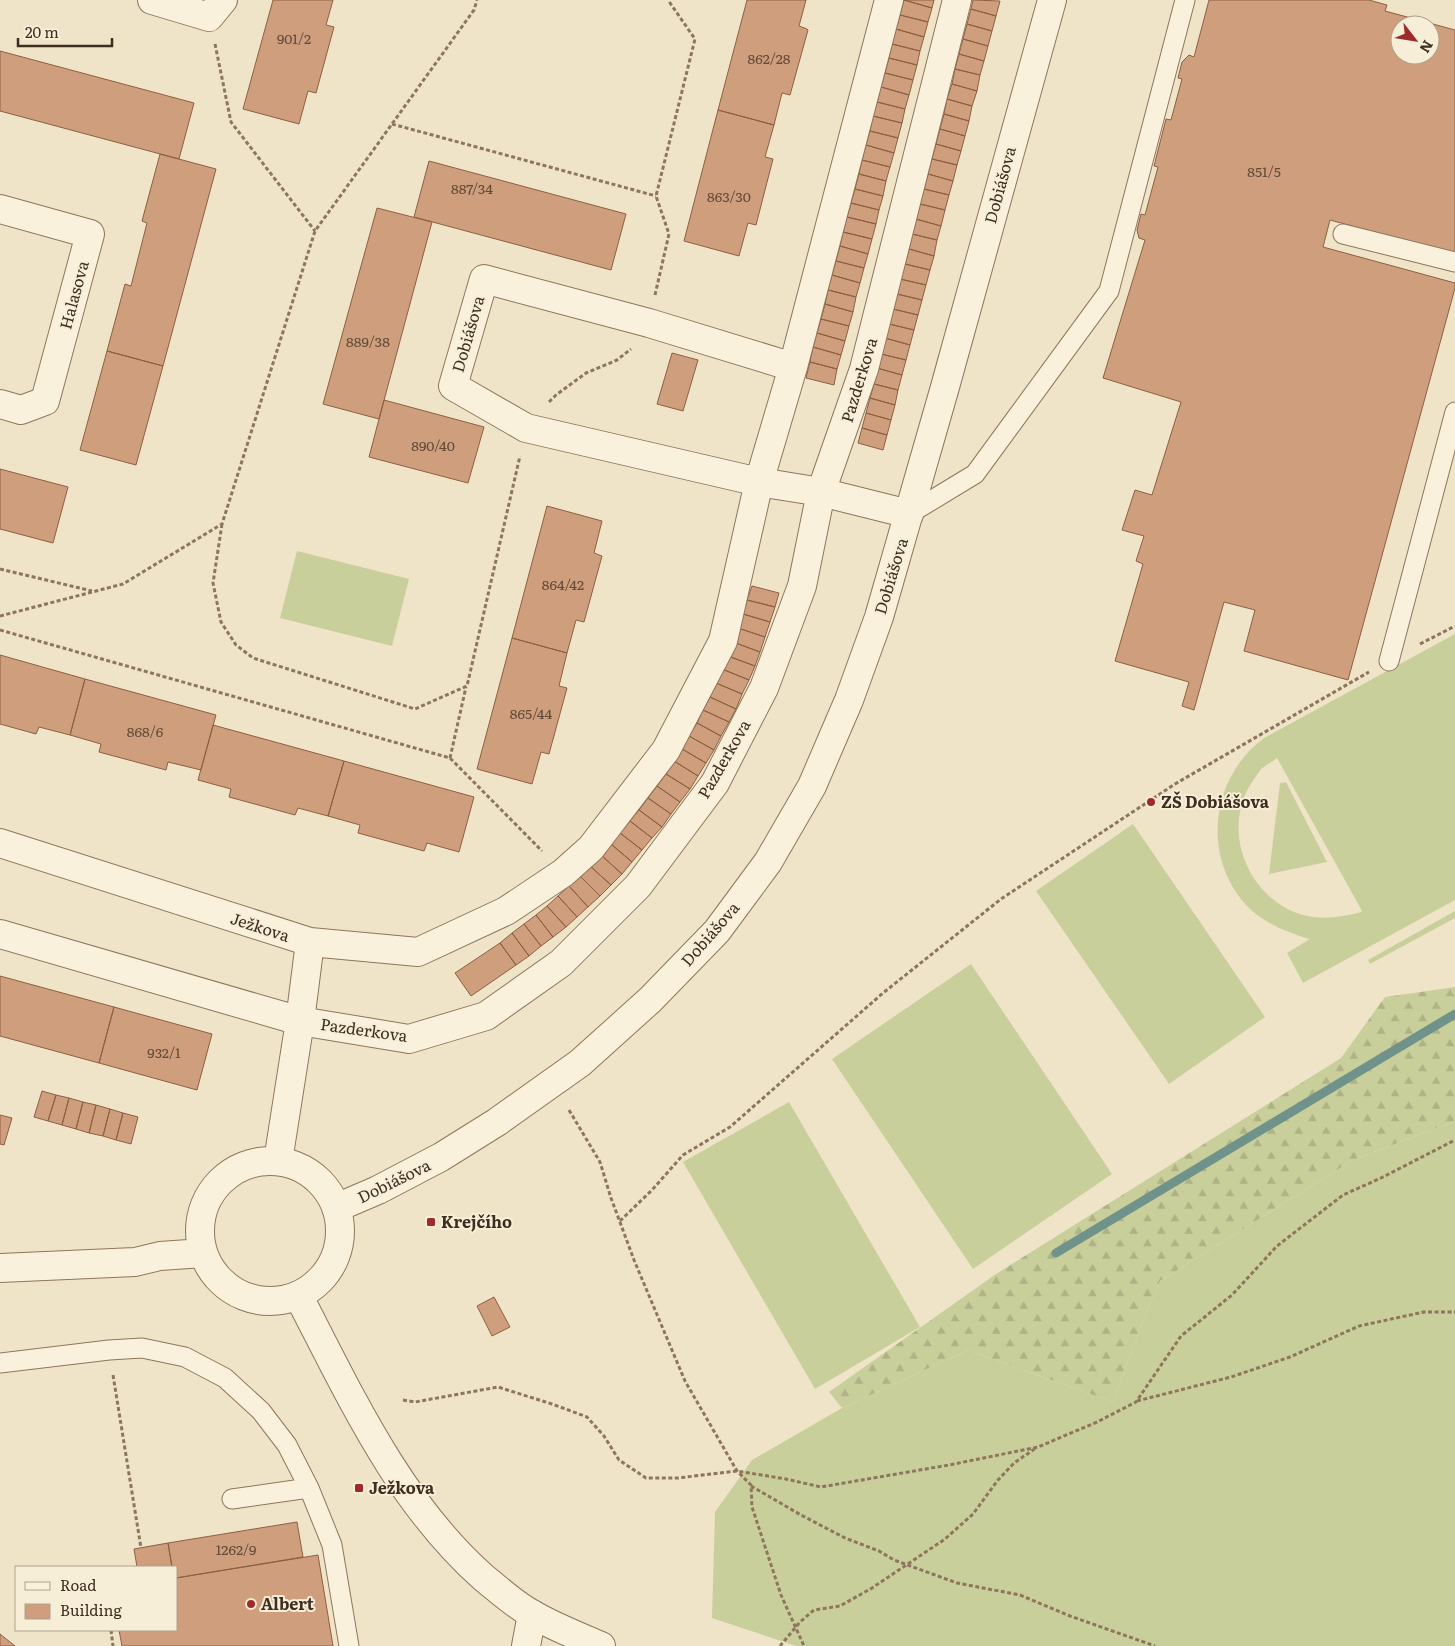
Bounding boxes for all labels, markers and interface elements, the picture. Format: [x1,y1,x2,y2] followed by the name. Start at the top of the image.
[18,15,111,47] scale bar
[1390,15,1440,65] north arrow
[25,20,59,43] text: 20 m
[277,28,311,48] house number: 901/2
[1415,37,1439,58] text: N
[747,48,791,68] house number: 862/28
[977,143,1021,226] street label: Dobiášova
[1247,161,1281,181] house number: 851/5
[451,178,493,198] house number: 887/34
[707,186,751,206] house number: 863/30
[52,257,94,332] street label: Halasova
[445,292,490,375] street label: Dobiášova
[346,331,390,351] house number: 889/38
[834,334,882,425] street label: Pazderkova
[411,435,455,455] house number: 890/40
[867,534,913,617] street label: Dobiášova
[542,574,584,594] house number: 864/42
[510,703,552,723] house number: 865/44
[691,714,756,802] street label: Pazderkova
[127,721,164,741] house number: 868/6
[1161,789,1270,813] place label: ZŠ Dobiášova
[1145,796,1157,808] marker: ZŠ Dobiášova
[674,895,744,971] street label: Dobiášova
[228,905,293,947] street label: Ježkova
[319,1011,410,1047] street label: Pazderkova
[147,1042,181,1062] house number: 932/1
[353,1152,435,1208] street label: Dobiášova
[441,1209,512,1233] place label: Krejčího
[425,1216,437,1228] marker: Krejčího
[369,1475,435,1499] place label: Ježkova
[353,1482,365,1494] marker: Ježkova
[216,1539,256,1559] house number: 1262/9
[15,1566,178,1631] legend
[60,1573,96,1596] text: Road
[261,1591,314,1615] place label: Albert
[60,1598,122,1621] text: Building
[245,1598,257,1610] marker: Albert

